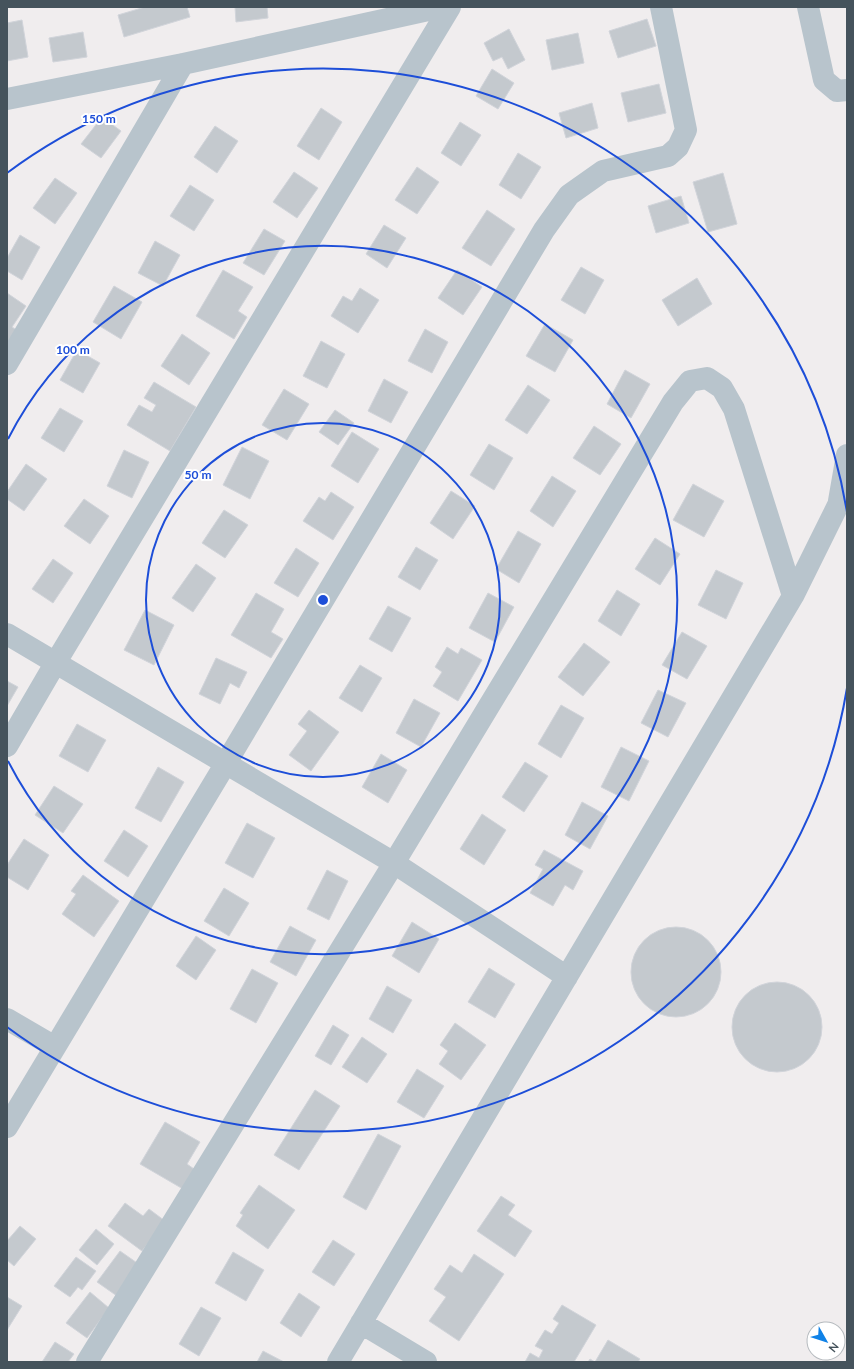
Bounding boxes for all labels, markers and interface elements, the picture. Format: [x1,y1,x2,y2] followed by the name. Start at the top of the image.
[82,111,116,126] text: 150 m
[56,342,90,357] text: 100 m
[185,467,211,482] text: 50 m
[316,593,330,607] centre of rings
[806,1321,846,1361] north arrow
[826,1340,842,1355] text: N

